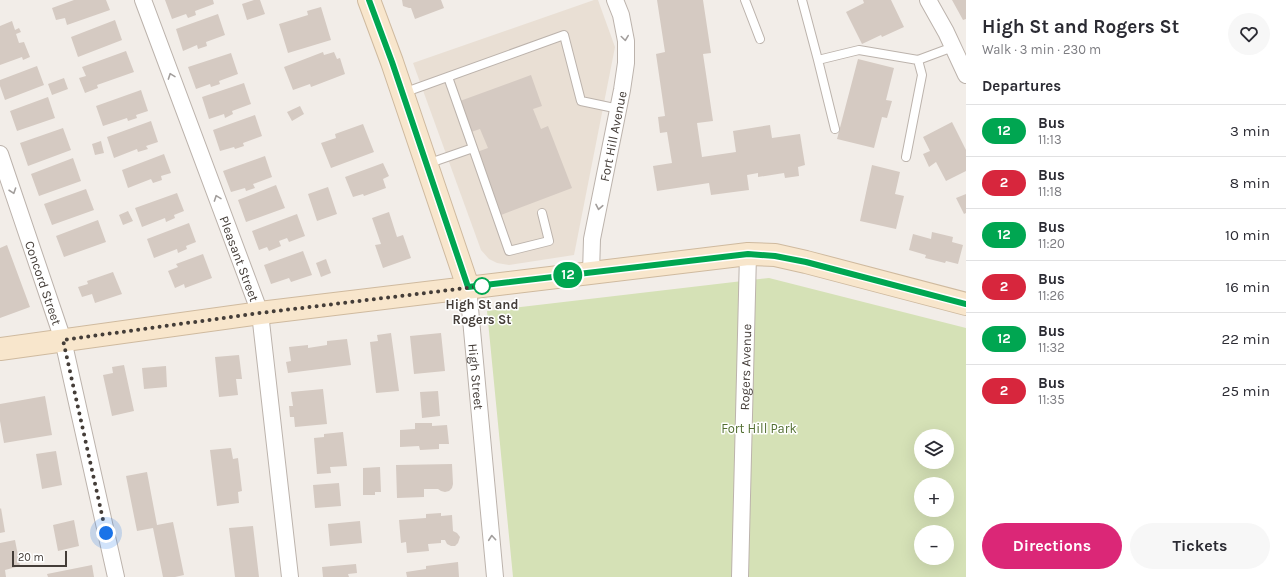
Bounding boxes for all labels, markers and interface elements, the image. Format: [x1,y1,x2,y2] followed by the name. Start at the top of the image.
[1228,13,1270,55] button: heart
[982,16,1179,38] text: High St and Rogers St
[620,35,629,41] one-way arrow
[982,42,1101,57] text: Walk · 3 min · 230 m
[168,73,176,80] one-way arrow
[982,77,1061,95] text: Departures
[597,89,630,183] street label: Fort Hill Avenue
[1038,114,1065,132] text: Bus
[997,122,1011,139] text: 12
[1230,122,1270,140] text: 3 min
[1038,132,1062,147] text: 11:13
[1038,166,1065,184] text: Bus
[1000,174,1008,191] text: 2
[1230,174,1270,192] text: 8 min
[1038,184,1062,199] text: 11:18
[8,188,16,195] one-way arrow
[213,195,221,202] one-way arrow
[595,204,603,210] one-way arrow
[216,214,262,304] street label: Pleasant Street
[1038,218,1065,236] text: Bus
[997,226,1011,243] text: 12
[1225,226,1270,244] text: 10 min
[1038,236,1065,251] text: 11:20
[22,239,64,327] street label: Concord Street
[550,262,586,288] line badge: 12
[561,266,575,283] text: 12
[1038,270,1065,288] text: Bus
[473,277,491,295] marker: High St and Rogers St
[1000,278,1008,295] text: 2
[1225,278,1270,296] text: 16 min
[1038,288,1065,303] text: 11:26
[446,297,518,327] place label: High St and Rogers St
[1038,322,1065,340] text: Bus
[737,323,754,411] street label: Rogers Avenue
[997,330,1011,347] text: 12
[1221,330,1270,348] text: 22 min
[1038,340,1065,355] text: 11:32
[465,343,486,411] street label: High Street
[1038,374,1065,392] text: Bus
[1000,382,1008,399] text: 2
[1222,382,1270,400] text: 25 min
[1038,392,1065,407] text: 11:35
[721,421,797,436] park label: Fort Hill Park
[914,429,954,565] map controls
[914,429,954,469] button: layers
[914,477,954,517] button: +
[96,523,116,543] your location
[982,523,1122,569] button: Directions
[1130,523,1270,569] button: Tickets
[914,525,954,565] button: −
[487,535,496,541] one-way arrow
[12,549,67,568] scale bar
[18,551,44,564] text: 20 m

